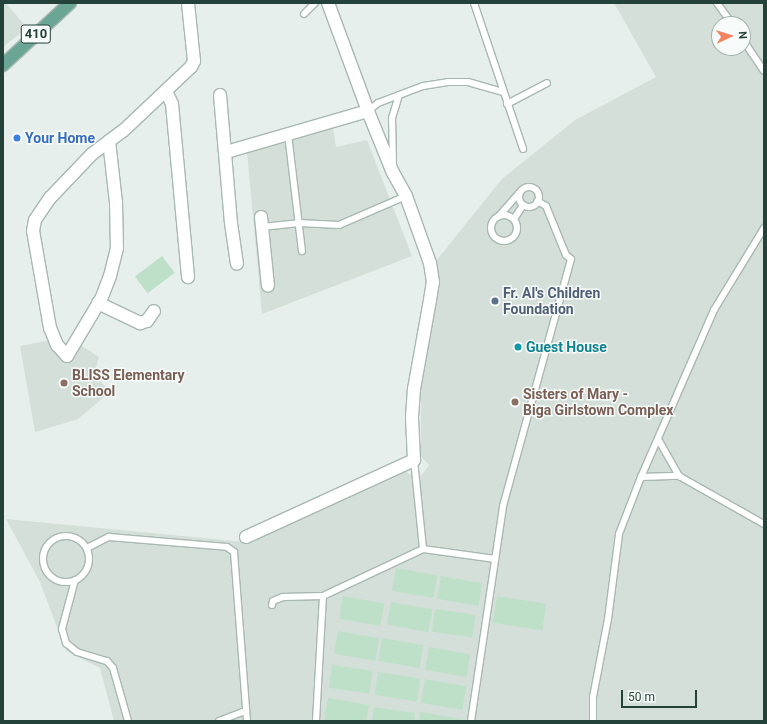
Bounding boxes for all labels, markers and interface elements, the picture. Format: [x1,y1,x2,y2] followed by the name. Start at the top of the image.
[711,16,751,56] north arrow
[20,23,52,45] road number: 410
[736,31,749,40] text: N
[25,130,95,146] place label: Your Home
[12,133,22,143] marker: Your Home
[503,285,600,318] place label: Fr. Al's Children Foundation
[490,296,500,306] marker: Fr. Al's Children Foundation
[526,339,607,355] place label: Guest House
[513,342,523,352] marker: Guest House
[72,367,185,400] place label: BLISS Elementary School
[59,378,69,388] marker: BLISS Elementary School
[523,386,673,418] place label: Sisters of Mary - Biga Girlstown Complex
[510,397,520,407] marker: Sisters of Mary - Biga Girlstown Complex
[623,682,699,708] scale bar
[628,690,655,704] text: 50 m

